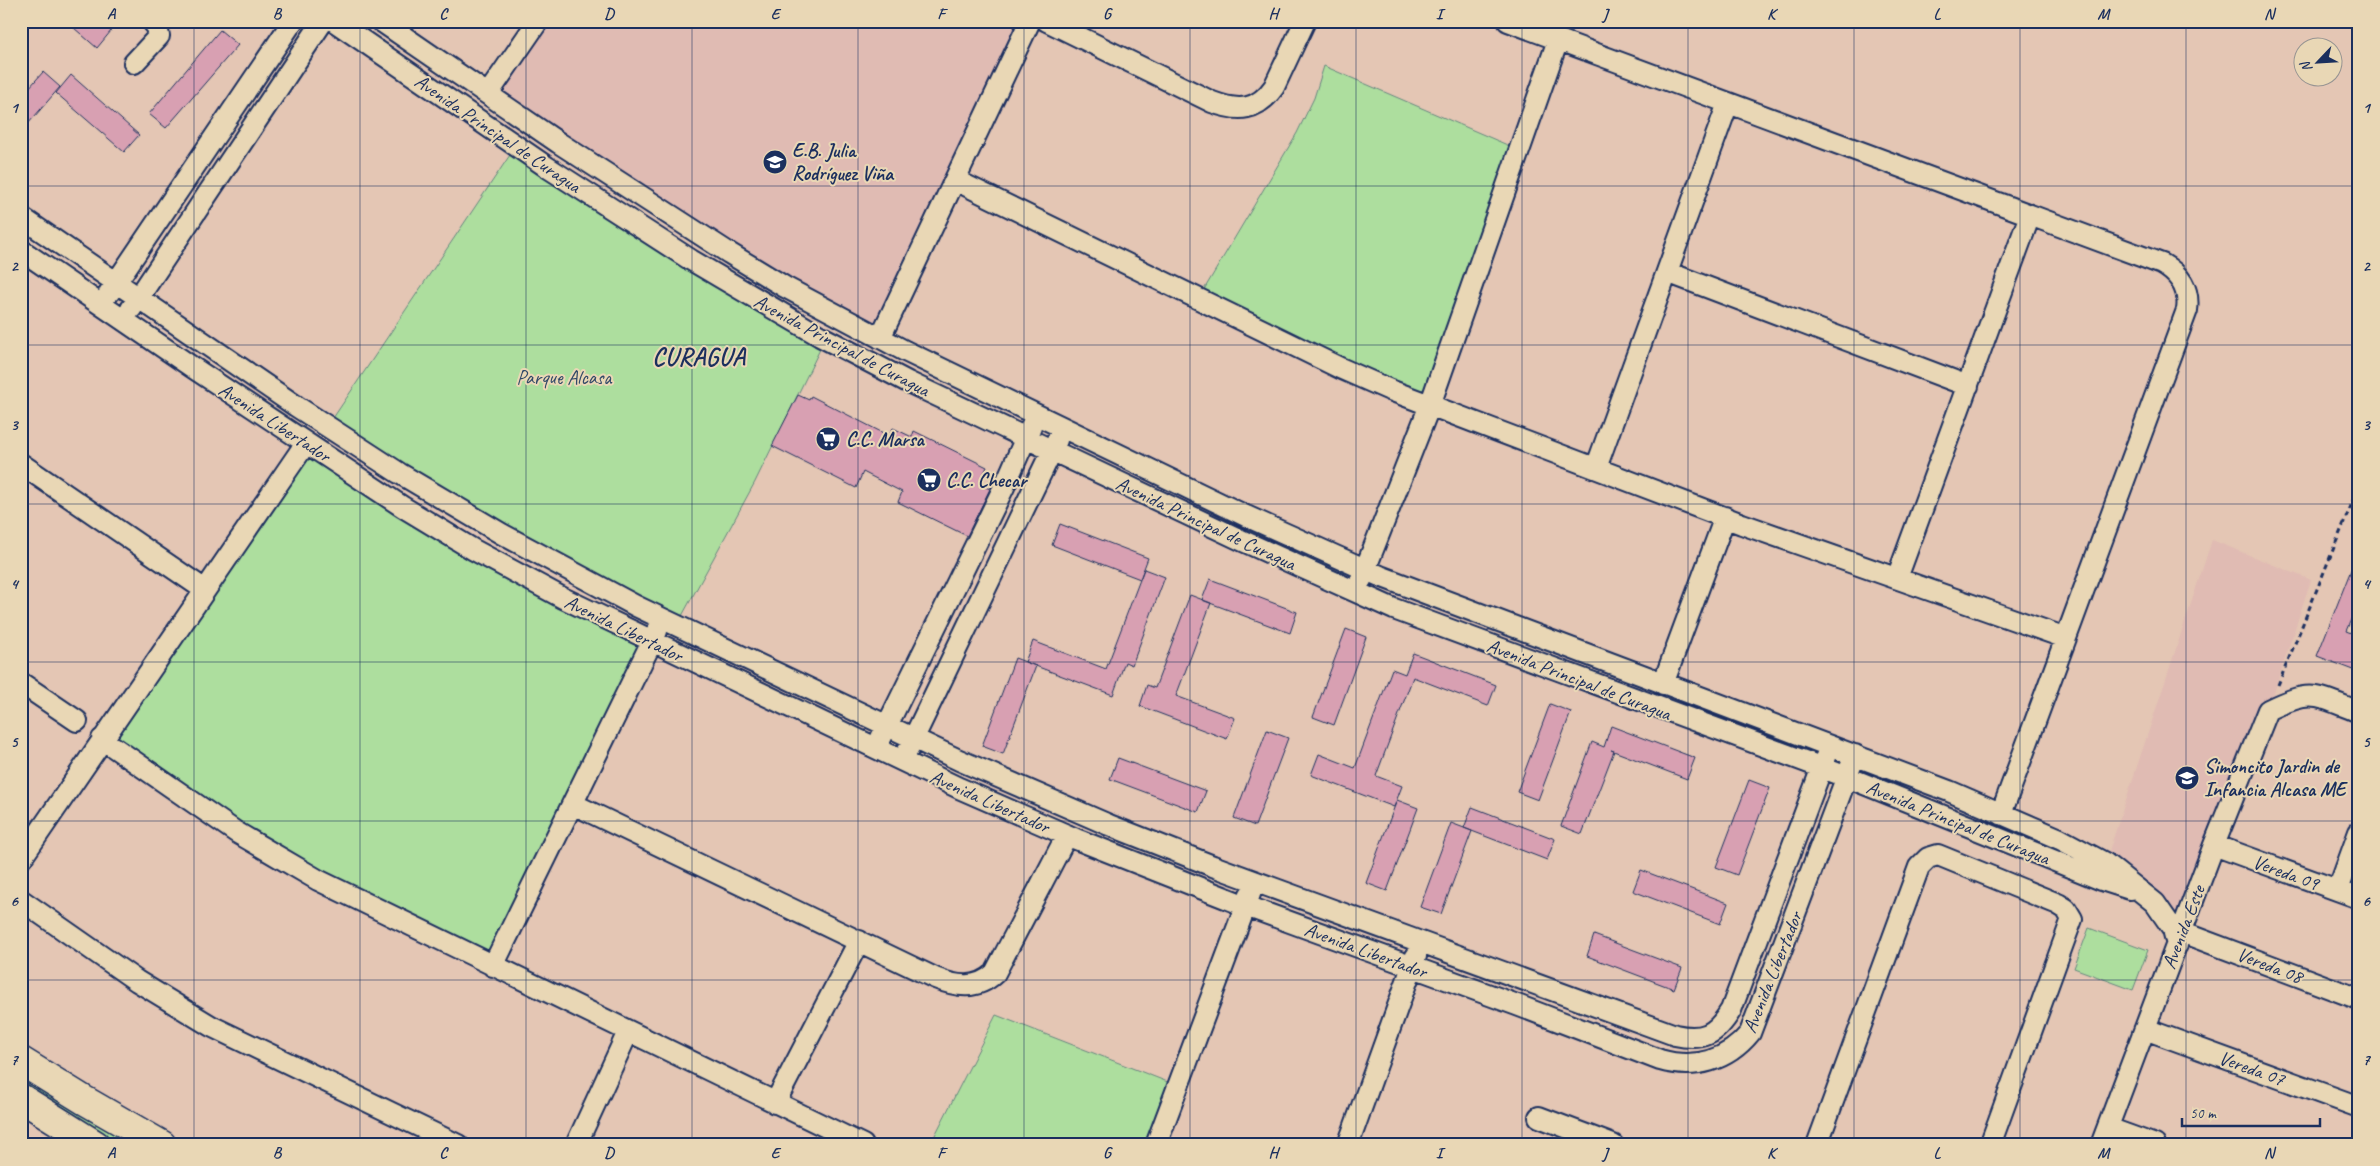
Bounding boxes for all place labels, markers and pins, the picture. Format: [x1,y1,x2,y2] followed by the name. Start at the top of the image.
[792,138,895,186] place label: E.B. Julia Rodríguez Viña
[762,149,788,175] school or university icon: E.B. Julia Rodríguez Viña
[815,426,841,452] supermarket icon: C.C. Marsa
[846,427,926,452] place label: C.C. Marsa
[916,467,942,493] supermarket icon: C.C. Checar
[946,468,1029,493] place label: C.C. Checar
[2204,754,2349,802] place label: Simoncito Jardin de Infancia Alcasa ME
[2174,765,2200,791] school or university icon: Simoncito Jardin de Infancia Alcasa ME

